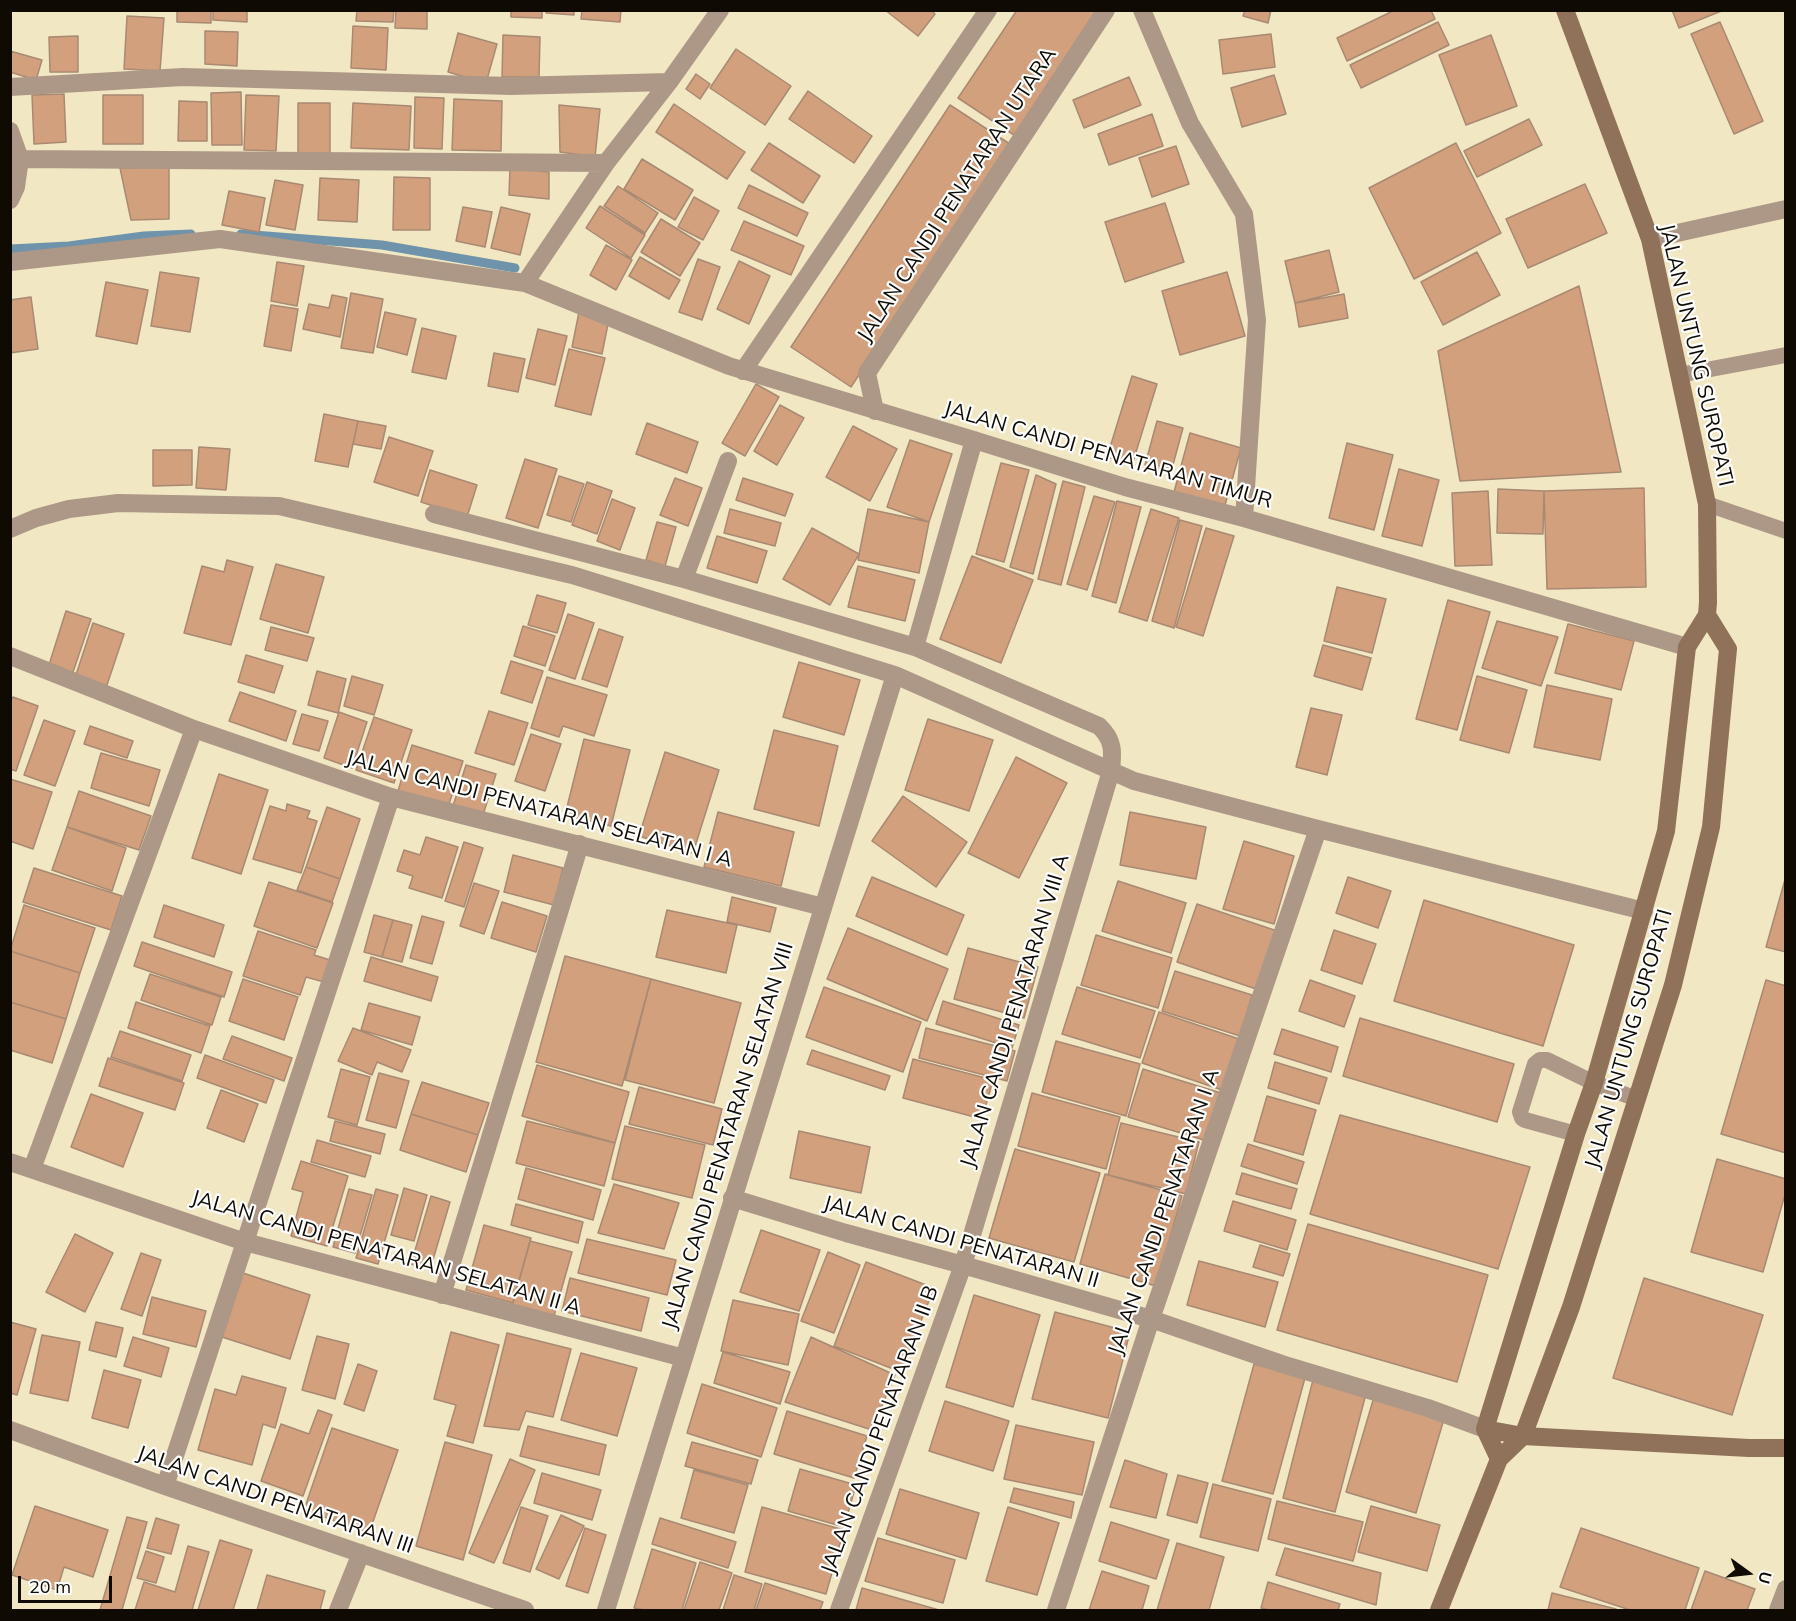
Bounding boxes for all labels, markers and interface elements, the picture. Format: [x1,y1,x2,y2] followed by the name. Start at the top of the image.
[852,43,1062,347] street label: JALAN CANDI PENATARAN UTARA
[1654,221,1738,489] street label: JALAN UNTUNG SUROPATI
[941,396,1275,514] street label: JALAN CANDI PENATARAN TIMUR
[343,745,735,873] street label: JALAN CANDI PENATARAN SELATAN I A
[955,851,1075,1171] street label: JALAN CANDI PENATARAN VIII A
[1580,906,1678,1172] street label: JALAN UNTUNG SUROPATI
[657,939,799,1333] street label: JALAN CANDI PENATARAN SELATAN VIII
[1103,1066,1225,1358] street label: JALAN CANDI PENATARAN I A
[188,1185,584,1321] street label: JALAN CANDI PENATARAN SELATAN II A
[820,1191,1102,1293] street label: JALAN CANDI PENATARAN II
[816,1282,944,1578] street label: JALAN CANDI PENATARAN II B
[133,1441,417,1559] street label: JALAN CANDI PENATARAN III
[1718,1543,1778,1603] north arrow
[21,1564,116,1602] scale bar
[1754,1569,1777,1586] text: U
[29,1575,71,1598] text: 20 m

